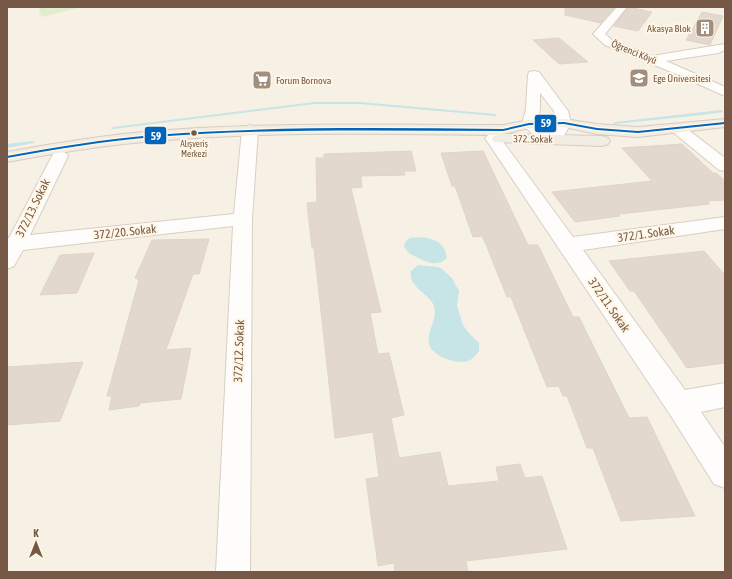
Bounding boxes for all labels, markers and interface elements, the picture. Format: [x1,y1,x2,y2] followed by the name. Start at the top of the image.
[694,17,716,39] building icon: Akasya Blok
[647,23,692,34] place label: Akasya Blok
[610,38,659,66] street label: Öğrenci Köyü
[628,67,650,89] school or university icon: Ege Üniversitesi
[251,69,273,91] supermarket icon: Forum Bornova
[653,73,711,84] place label: Ege Üniversitesi
[276,75,332,86] place label: Forum Bornova
[534,114,557,133] line badge: 59
[541,117,551,129] text: 59
[144,126,167,145] line badge: 59
[189,128,199,138] marker: Alışveriş Merkezi
[151,130,161,142] text: 59
[513,133,553,145] street label: 372. Sokak
[180,139,208,159] place label: Alışveriş Merkezi
[13,176,53,239] street label: 372/13. Sokak
[93,222,158,242] street label: 372/20. Sokak
[617,223,676,245] street label: 372/1. Sokak
[585,275,633,335] street label: 372/11. Sokak
[231,319,247,383] street label: 372/12. Sokak
[16,523,56,563] north arrow
[33,527,39,539] text: K

